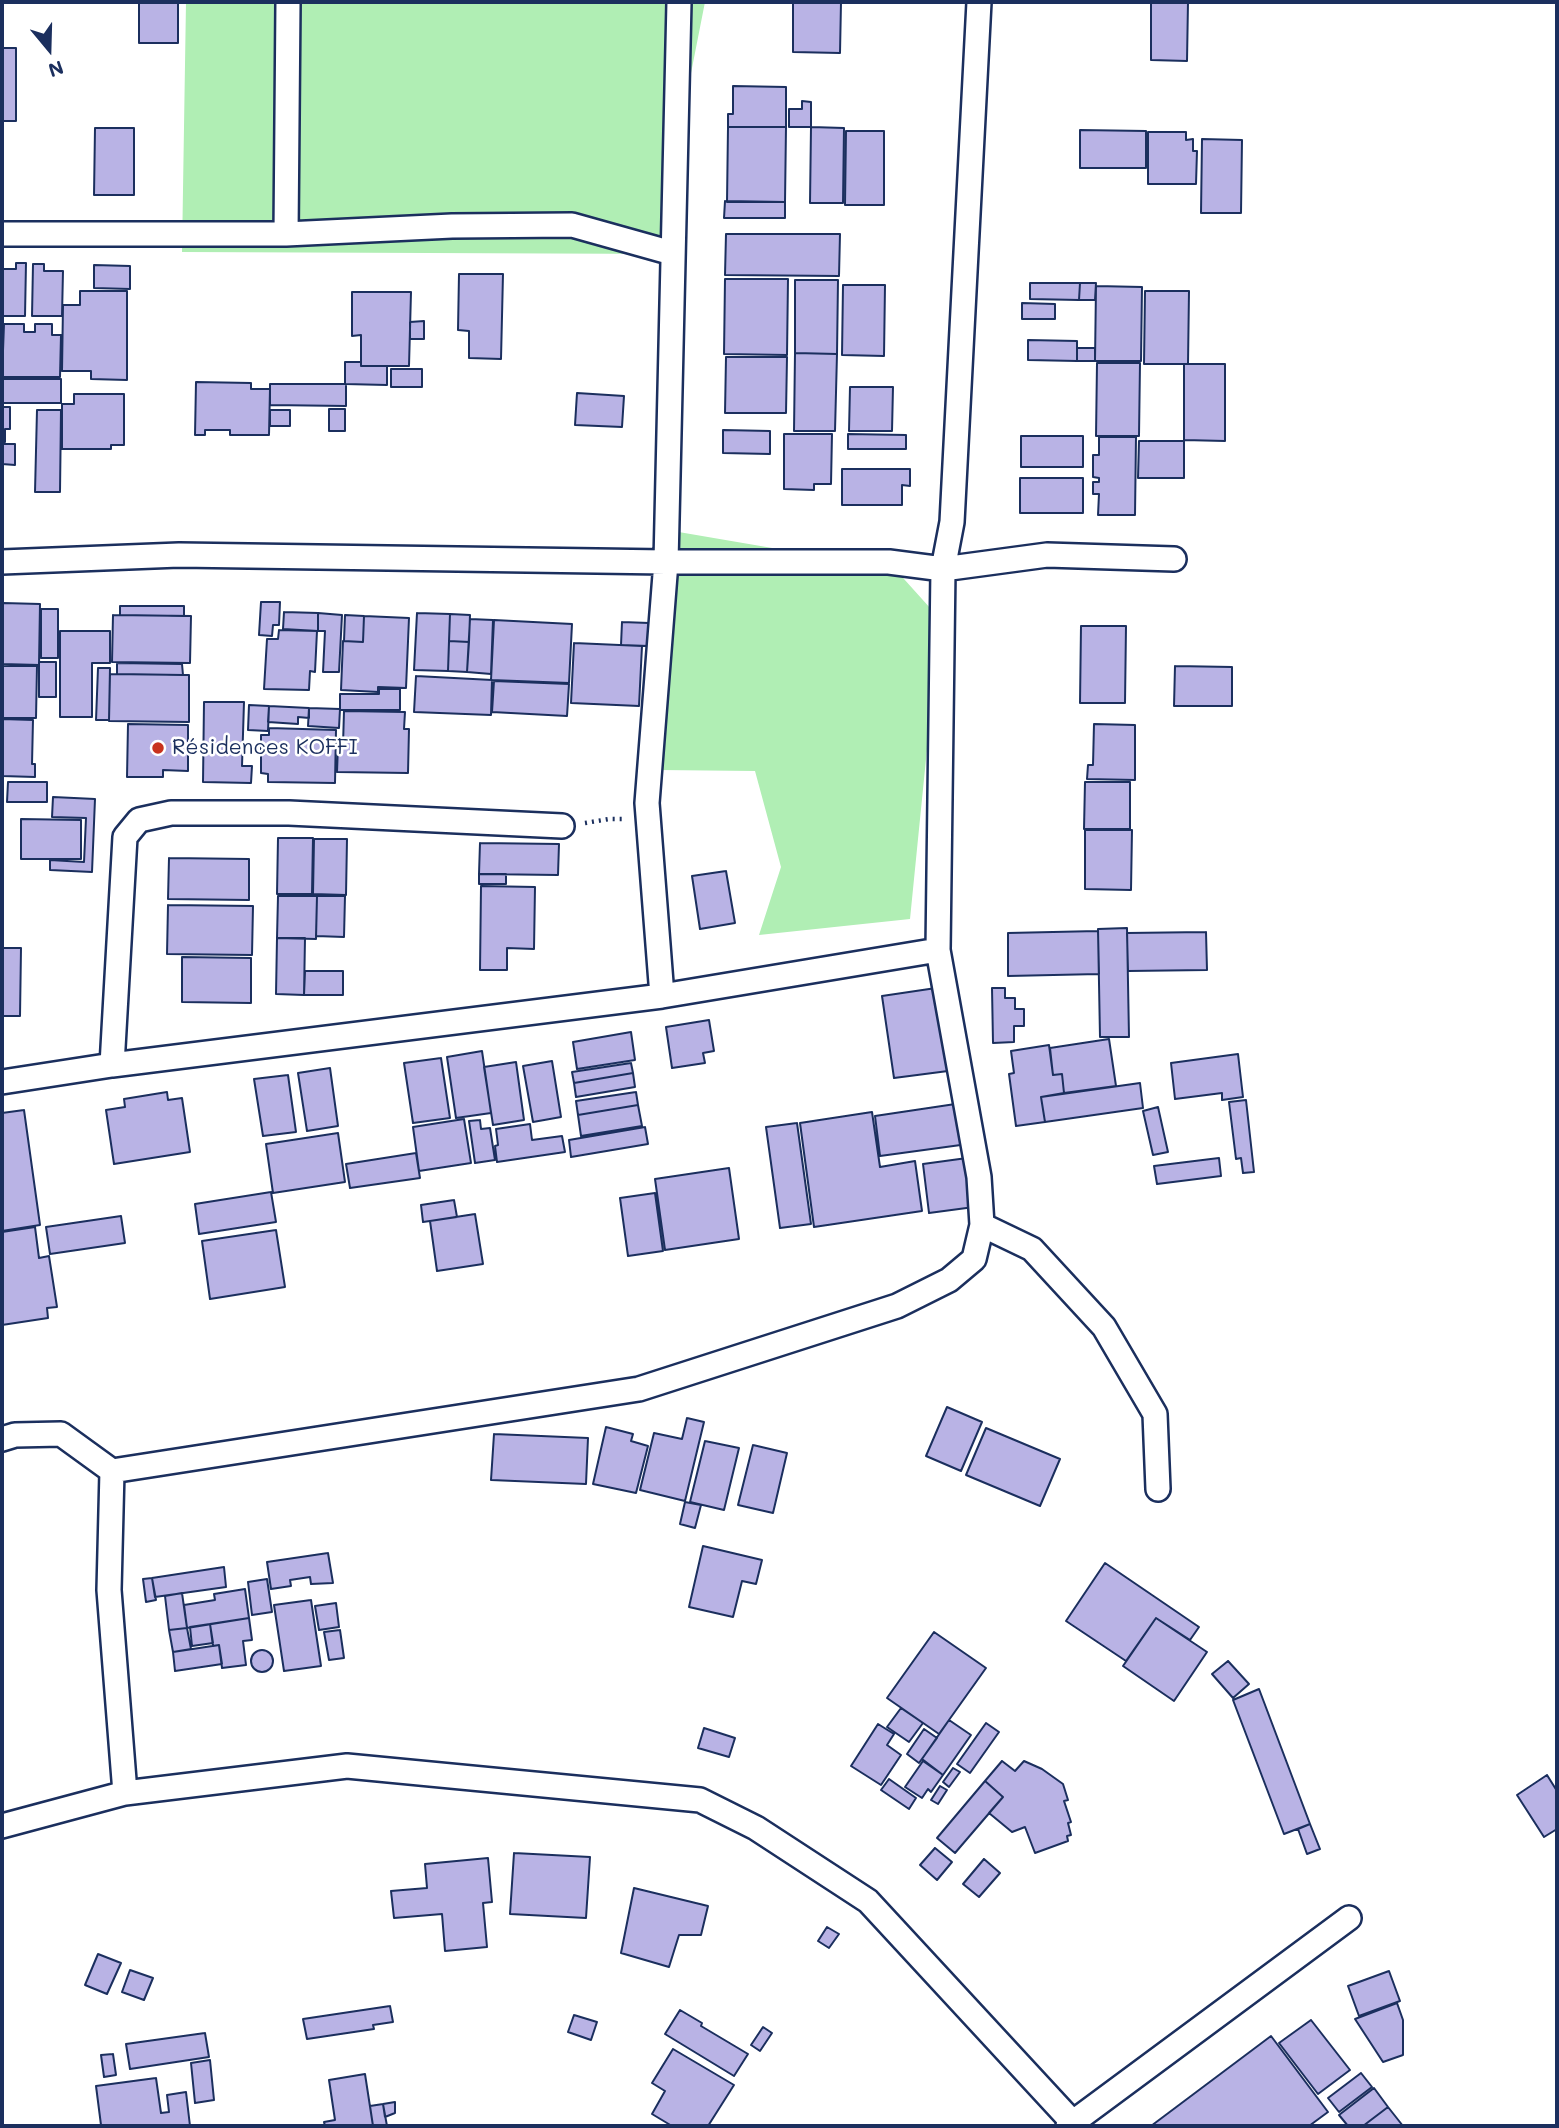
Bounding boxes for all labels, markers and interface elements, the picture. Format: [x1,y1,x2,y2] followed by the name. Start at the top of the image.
[14,14,84,84] north arrow
[45,55,67,83] text: N
[172,735,358,761] place label: Résidences KOFFI
[150,740,166,756] marker: Résidences KOFFI

